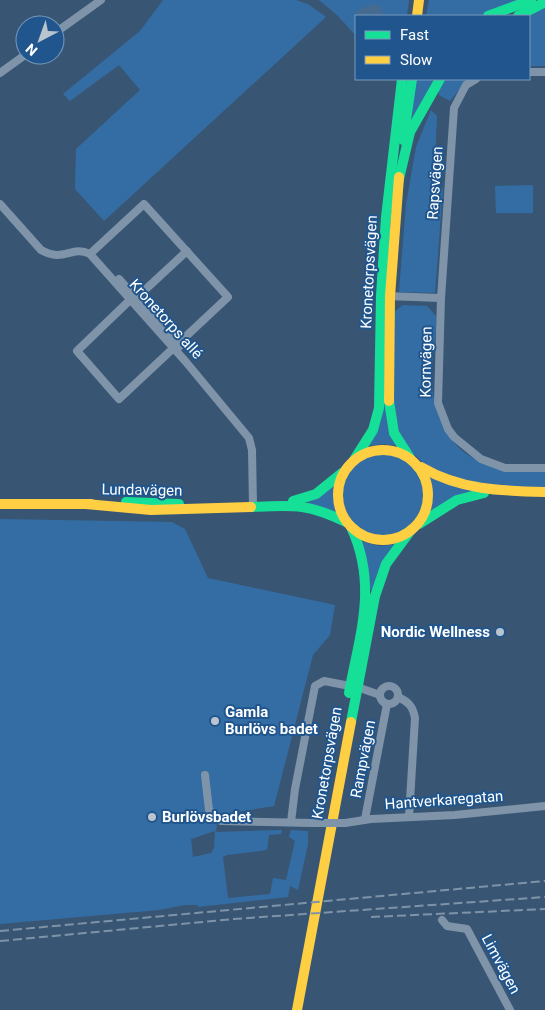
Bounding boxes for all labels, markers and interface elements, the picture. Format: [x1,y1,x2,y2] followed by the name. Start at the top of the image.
[15,15,65,65] north arrow
[355,15,530,80] legend
[400,26,429,44] text: Fast
[22,41,40,59] text: N
[400,51,432,69] text: Slow
[423,146,447,220] street label: Rapsvägen
[357,215,381,329] street label: Kronetorpsvägen
[126,276,206,363] street label: Kronetorps allé
[416,326,436,398] street label: Kornvägen
[101,480,183,500] street label: Lundavägen
[381,623,490,641] place label: Nordic Wellness
[494,626,506,638] marker: Nordic Wellness
[225,703,318,738] place label: Gamla Burlövs badet
[308,705,346,821] street label: Kronetorpsvägen
[209,715,221,727] marker: Gamla Burlövs badet
[347,719,379,799] street label: Rampvägen
[384,787,504,813] street label: Hantverkaregatan
[162,808,251,826] place label: Burlövsbadet
[146,811,158,823] marker: Burlövsbadet
[478,931,524,997] street label: Limvägen

